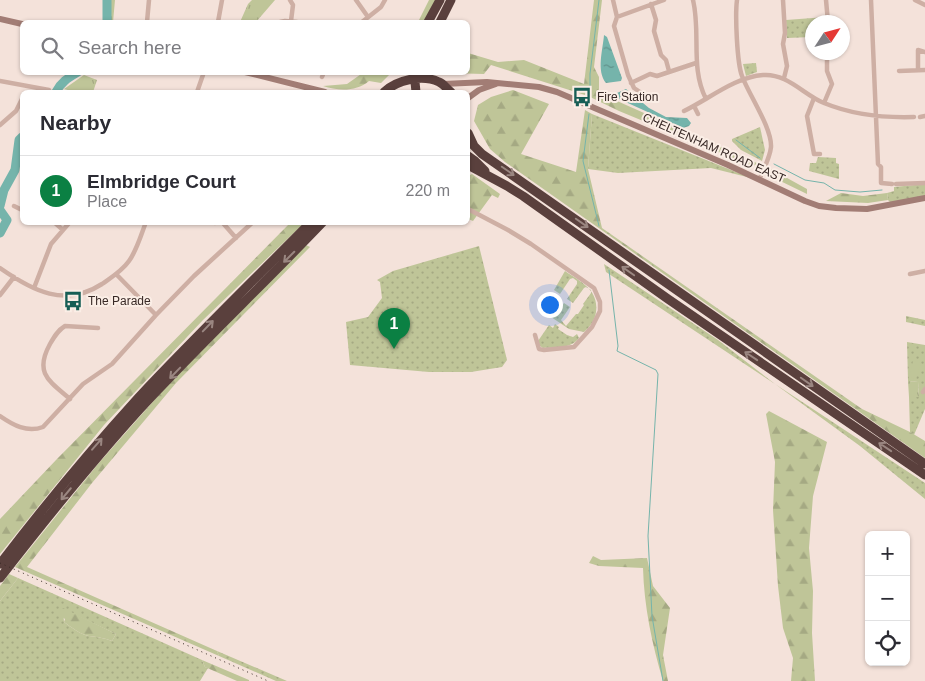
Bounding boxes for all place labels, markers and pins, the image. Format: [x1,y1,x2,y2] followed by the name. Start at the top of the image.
[571,86,593,108] bus stop icon: Fire Station
[597,90,658,104] place label: Fire Station
[62,290,84,312] bus stop icon: The Parade
[88,294,151,308] place label: The Parade
[378,308,410,349] pin: 1

